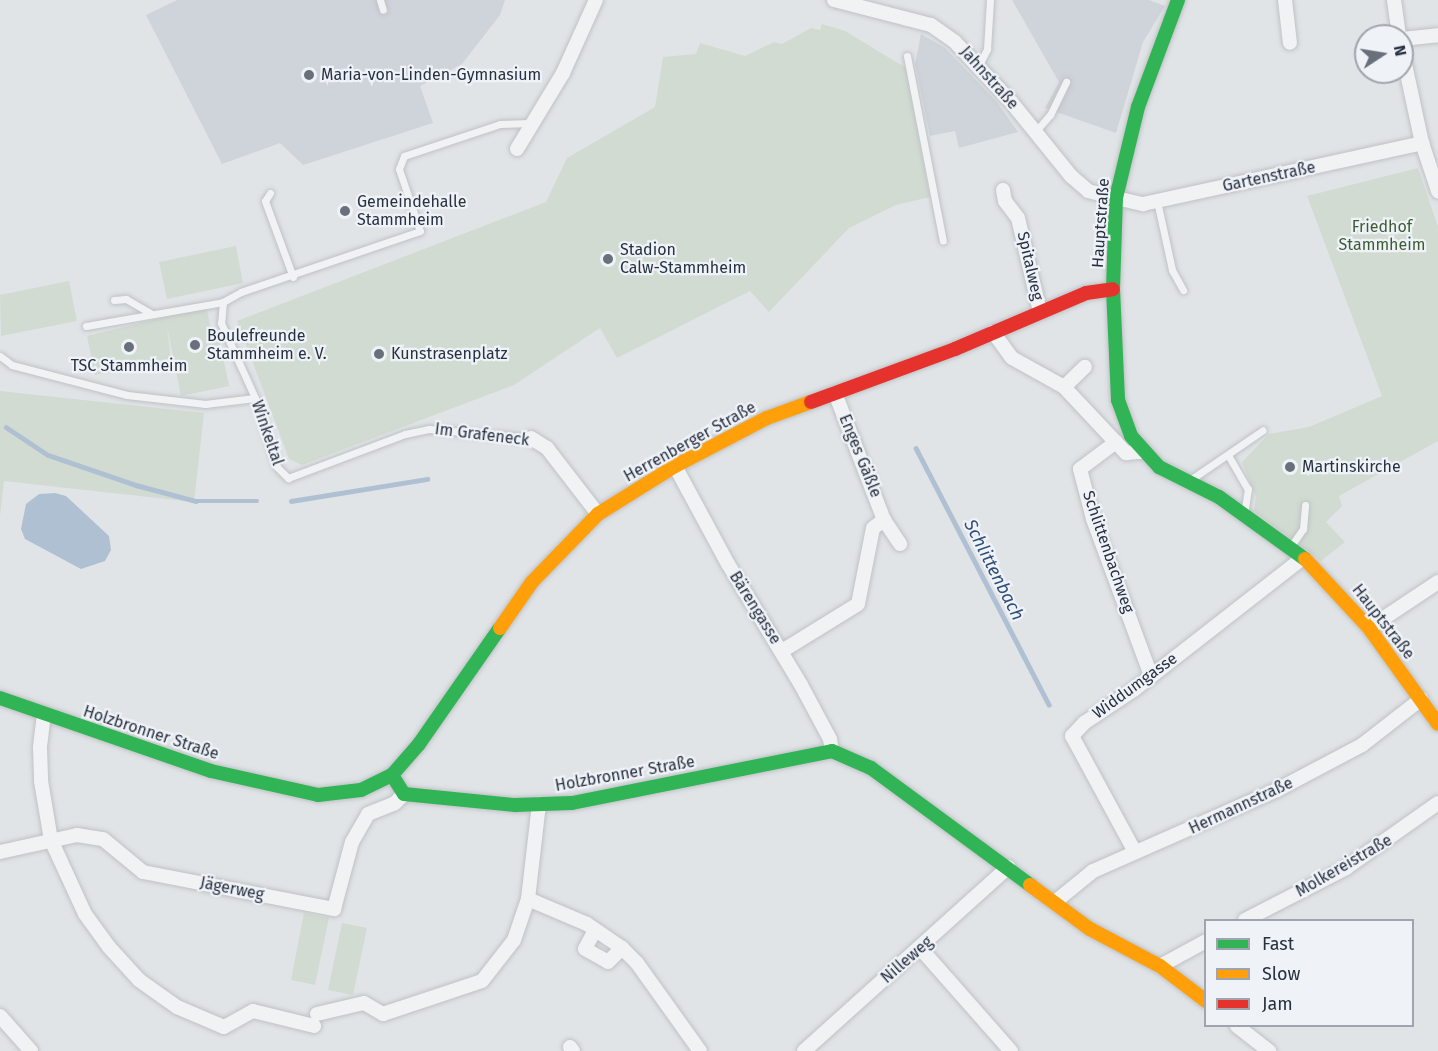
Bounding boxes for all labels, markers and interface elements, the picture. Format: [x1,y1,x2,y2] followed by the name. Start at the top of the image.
[1354,24,1414,84] north arrow
[956,43,1022,113] street label: Jahnstraße
[1390,43,1411,58] text: N
[321,65,541,85] place label: Maria-von-Linden-Gymnasium
[302,68,316,82] marker: Maria-von-Linden-Gymnasium
[1221,158,1317,196] street label: Gartenstraße
[1088,177,1114,269] street label: Hauptstraße
[357,192,466,230] place label: Gemeindehalle Stammheim
[338,204,352,218] marker: Gemeindehalle Stammheim
[1339,217,1425,255] park label: Friedhof Stammheim
[1013,230,1047,302] street label: Spitalweg
[620,240,746,278] place label: Stadion Calw-Stammheim
[601,252,615,266] marker: Stadion Calw-Stammheim
[207,326,327,364] place label: Boulefreunde Stammheim e. V.
[188,338,202,352] marker: Boulefreunde Stammheim e. V.
[122,340,136,354] marker: TSC Stammheim
[391,344,508,364] place label: Kunstrasenplatz
[372,347,386,361] marker: Kunstrasenplatz
[71,356,187,376] place label: TSC Stammheim
[247,398,287,468] street label: Winkeltal
[621,398,759,486] street label: Herrenberger Straße
[835,412,885,500] street label: Enges Gäßle
[434,420,530,450] street label: Im Grafeneck
[1302,457,1401,477] place label: Martinskirche
[1283,460,1297,474] marker: Martinskirche
[1078,488,1138,616] street label: Schlittenbachweg
[959,516,1029,624] water label: Schlittenbach
[725,568,785,648] street label: Bärengasse
[1348,581,1418,663] street label: Hauptstraße
[1089,649,1181,723] street label: Widdumgasse
[81,702,221,764] street label: Holzbronner Straße
[554,752,696,796] street label: Holzbronner Straße
[1186,773,1296,839] street label: Hermannstraße
[1292,831,1396,901] street label: Molkereistraße
[198,873,266,905] street label: Jägerweg
[1204,919,1414,1027] legend
[877,932,937,988] street label: Nilleweg
[1262,933,1294,955] text: Fast
[1262,963,1300,985] text: Slow
[1262,993,1293,1015] text: Jam

